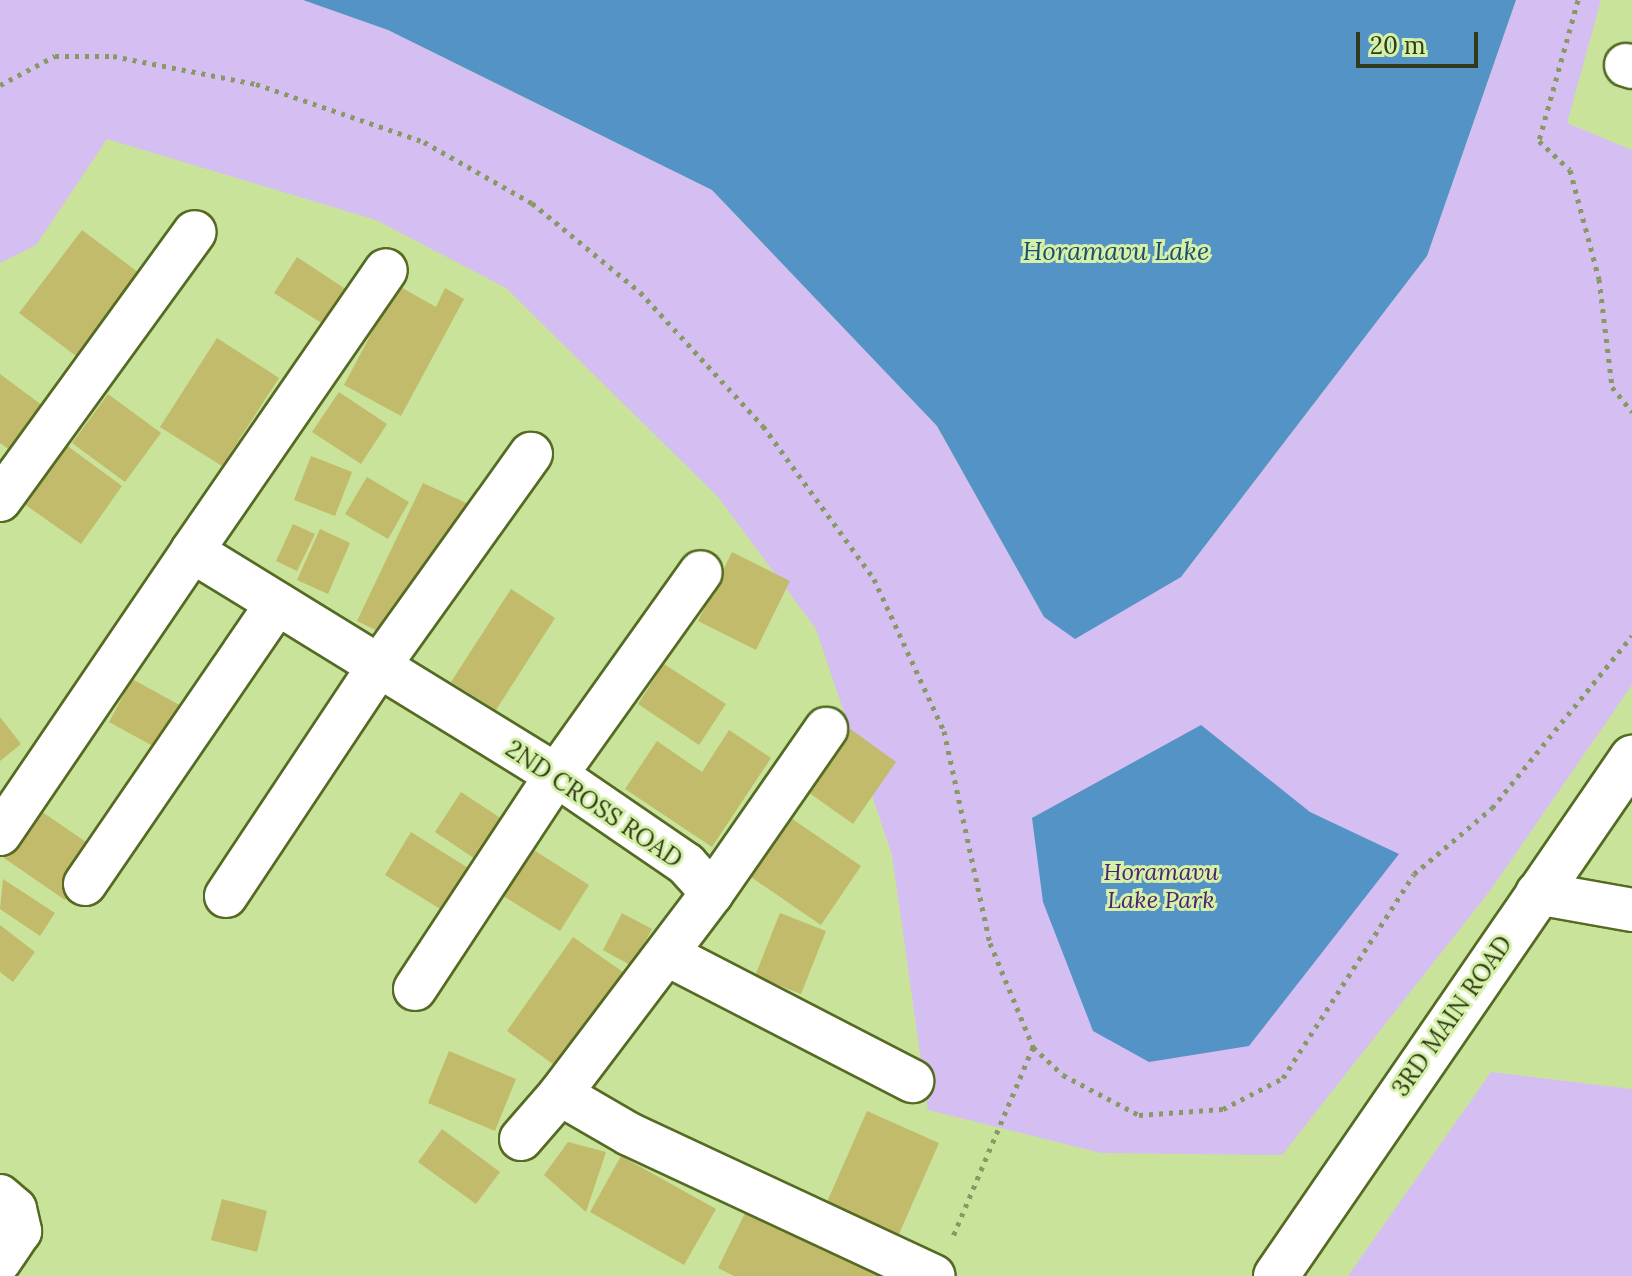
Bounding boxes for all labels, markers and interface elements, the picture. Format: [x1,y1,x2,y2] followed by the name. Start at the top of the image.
[1360,16,1482,66] scale bar
[1370,30,1426,61] text: 20 m
[1023,235,1209,267] water label: Horamavu Lake
[500,734,688,874] street label: 2ND CROSS ROAD
[1103,858,1219,914] park label: Horamavu Lake Park
[1386,930,1518,1102] street label: 3RD MAIN ROAD

